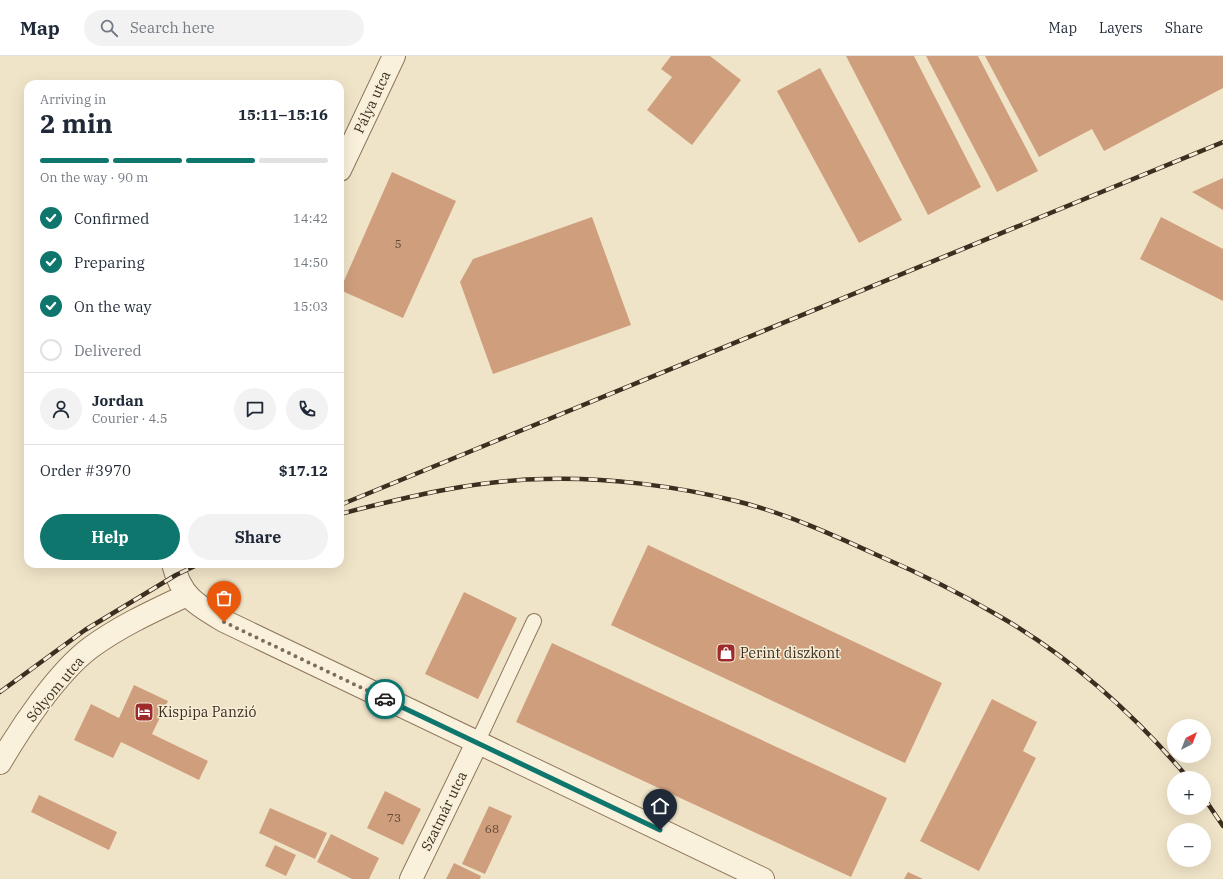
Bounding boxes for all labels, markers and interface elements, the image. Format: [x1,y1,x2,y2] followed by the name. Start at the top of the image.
[84,10,364,46] search box
[20,16,60,40] text: Map
[98,17,120,39] icon: search
[130,18,214,37] text: Search here
[1049,19,1077,37] text: Map
[1099,19,1143,37] text: Layers
[1165,19,1203,37] text: Share
[350,68,394,136] street label: Pálya utca
[40,91,106,108] text: Arriving in
[238,105,328,124] text: 15:11–15:16
[40,106,113,140] text: 2 min
[40,169,148,186] text: On the way · 90 m
[40,207,62,229] icon: check
[74,209,149,228] text: Confirmed
[293,210,328,227] text: 14:42
[394,236,402,251] house number: 5
[40,251,62,273] icon: check
[74,253,145,272] text: Preparing
[293,254,328,271] text: 14:50
[40,295,62,317] icon: check
[74,297,152,316] text: On the way
[293,298,328,315] text: 15:03
[74,341,142,360] text: Delivered
[40,388,82,430] button: person
[234,388,276,430] button: chat
[286,388,328,430] button: phone
[92,391,144,410] text: Jordan
[92,410,168,427] text: Courier · 4.5
[40,461,131,480] text: Order #3970
[279,461,328,480] text: $17.12
[40,514,180,560] button: Help
[188,514,328,560] button: Share
[207,581,241,622] pin
[213,587,235,609] icon: bag
[715,642,737,664] shop icon: Perint diszkont
[740,644,840,662] place label: Perint diszkont
[22,652,88,726] street label: Sólyom utca
[365,679,405,719] courier
[374,688,396,710] icon: car
[133,701,155,723] hotel icon: Kispipa Panzió
[158,703,256,721] place label: Kispipa Panzió
[1167,719,1211,763] north arrow
[1167,719,1211,867] map controls
[417,768,471,854] street label: Szatmár utca
[1167,771,1211,815] button: +
[643,789,677,830] pin
[649,795,671,817] icon: home
[387,810,401,825] house number: 73
[485,821,499,836] house number: 68
[1167,823,1211,867] button: −

